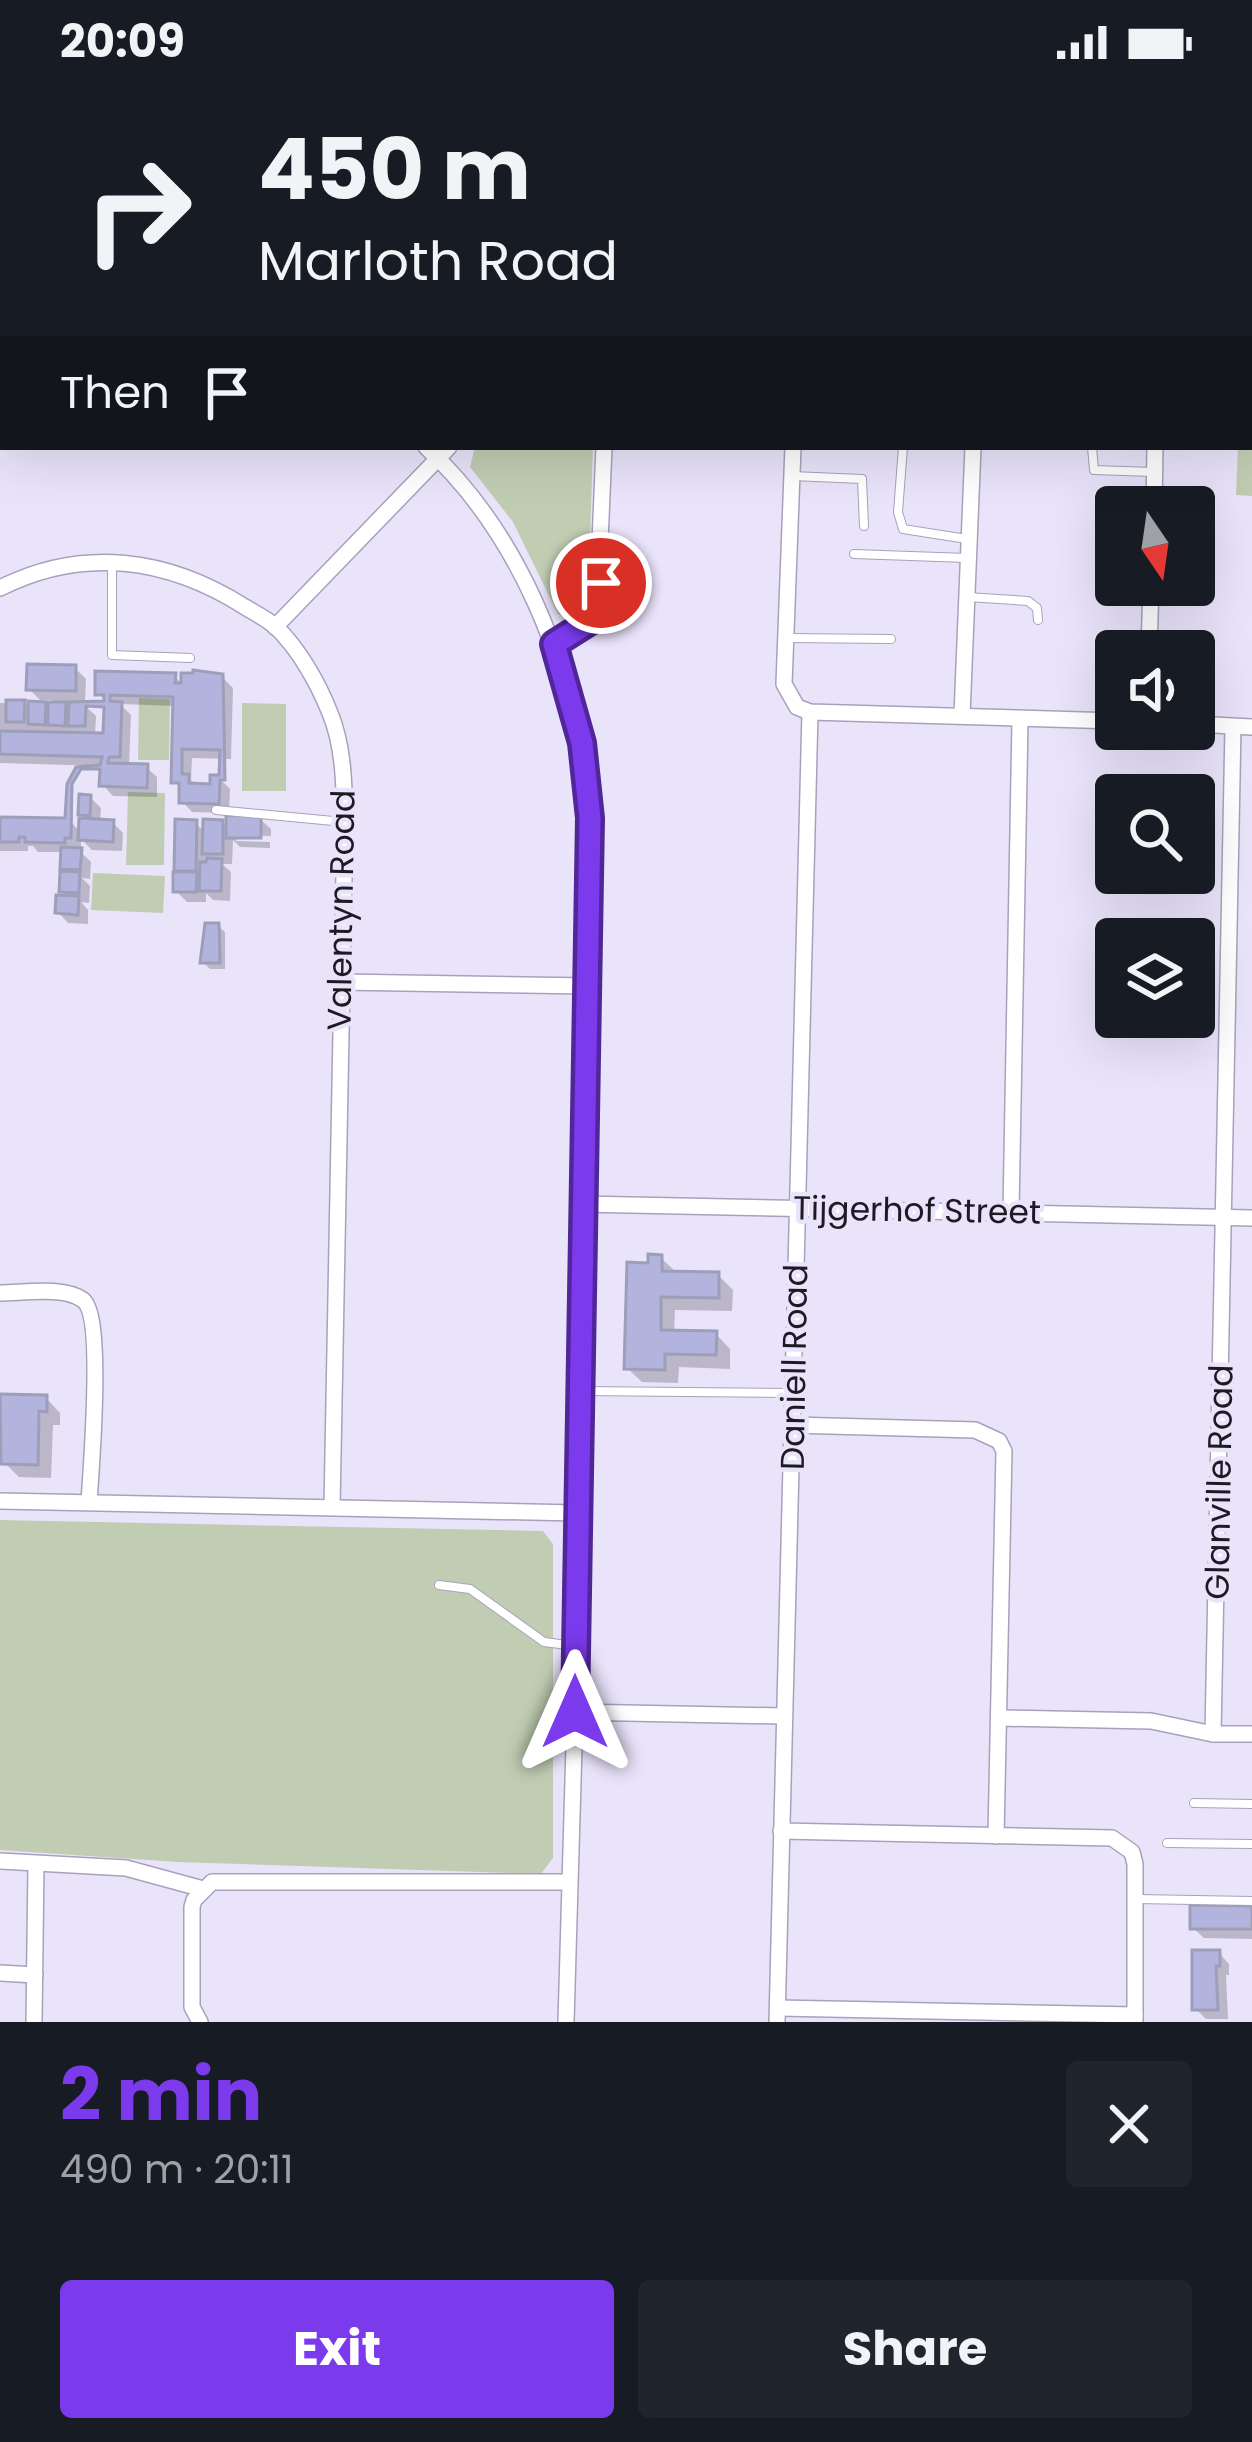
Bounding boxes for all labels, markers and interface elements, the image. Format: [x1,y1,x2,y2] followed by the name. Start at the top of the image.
[60,10,185,73] text: 20:09
[258,111,531,228] text: 450 m
[60,132,216,288] icon: right
[258,223,618,299] text: Marloth Road
[194,360,260,426] icon: arrive
[60,361,170,424] text: Then
[1095,486,1215,606] north arrow
[1095,486,1215,1038] map controls
[550,532,652,634] pin
[568,550,634,616] icon: arrive
[1095,630,1215,750] button: sound
[1095,774,1215,894] button: search
[315,789,367,1031] street label: Valentyn Road
[1095,918,1215,1038] button: layers
[793,1184,1041,1236] street label: Tijgerhof Street
[769,1264,819,1470] street label: Daniell Road
[1193,1364,1245,1600] street label: Glanville Road
[512,1649,638,1775] position arrow
[60,2044,262,2145] text: 2 min
[1066,2061,1192,2187] button: close
[60,2142,293,2197] text: 490 m · 20:11
[60,2280,614,2418] button: Exit
[638,2280,1192,2418] button: Share

